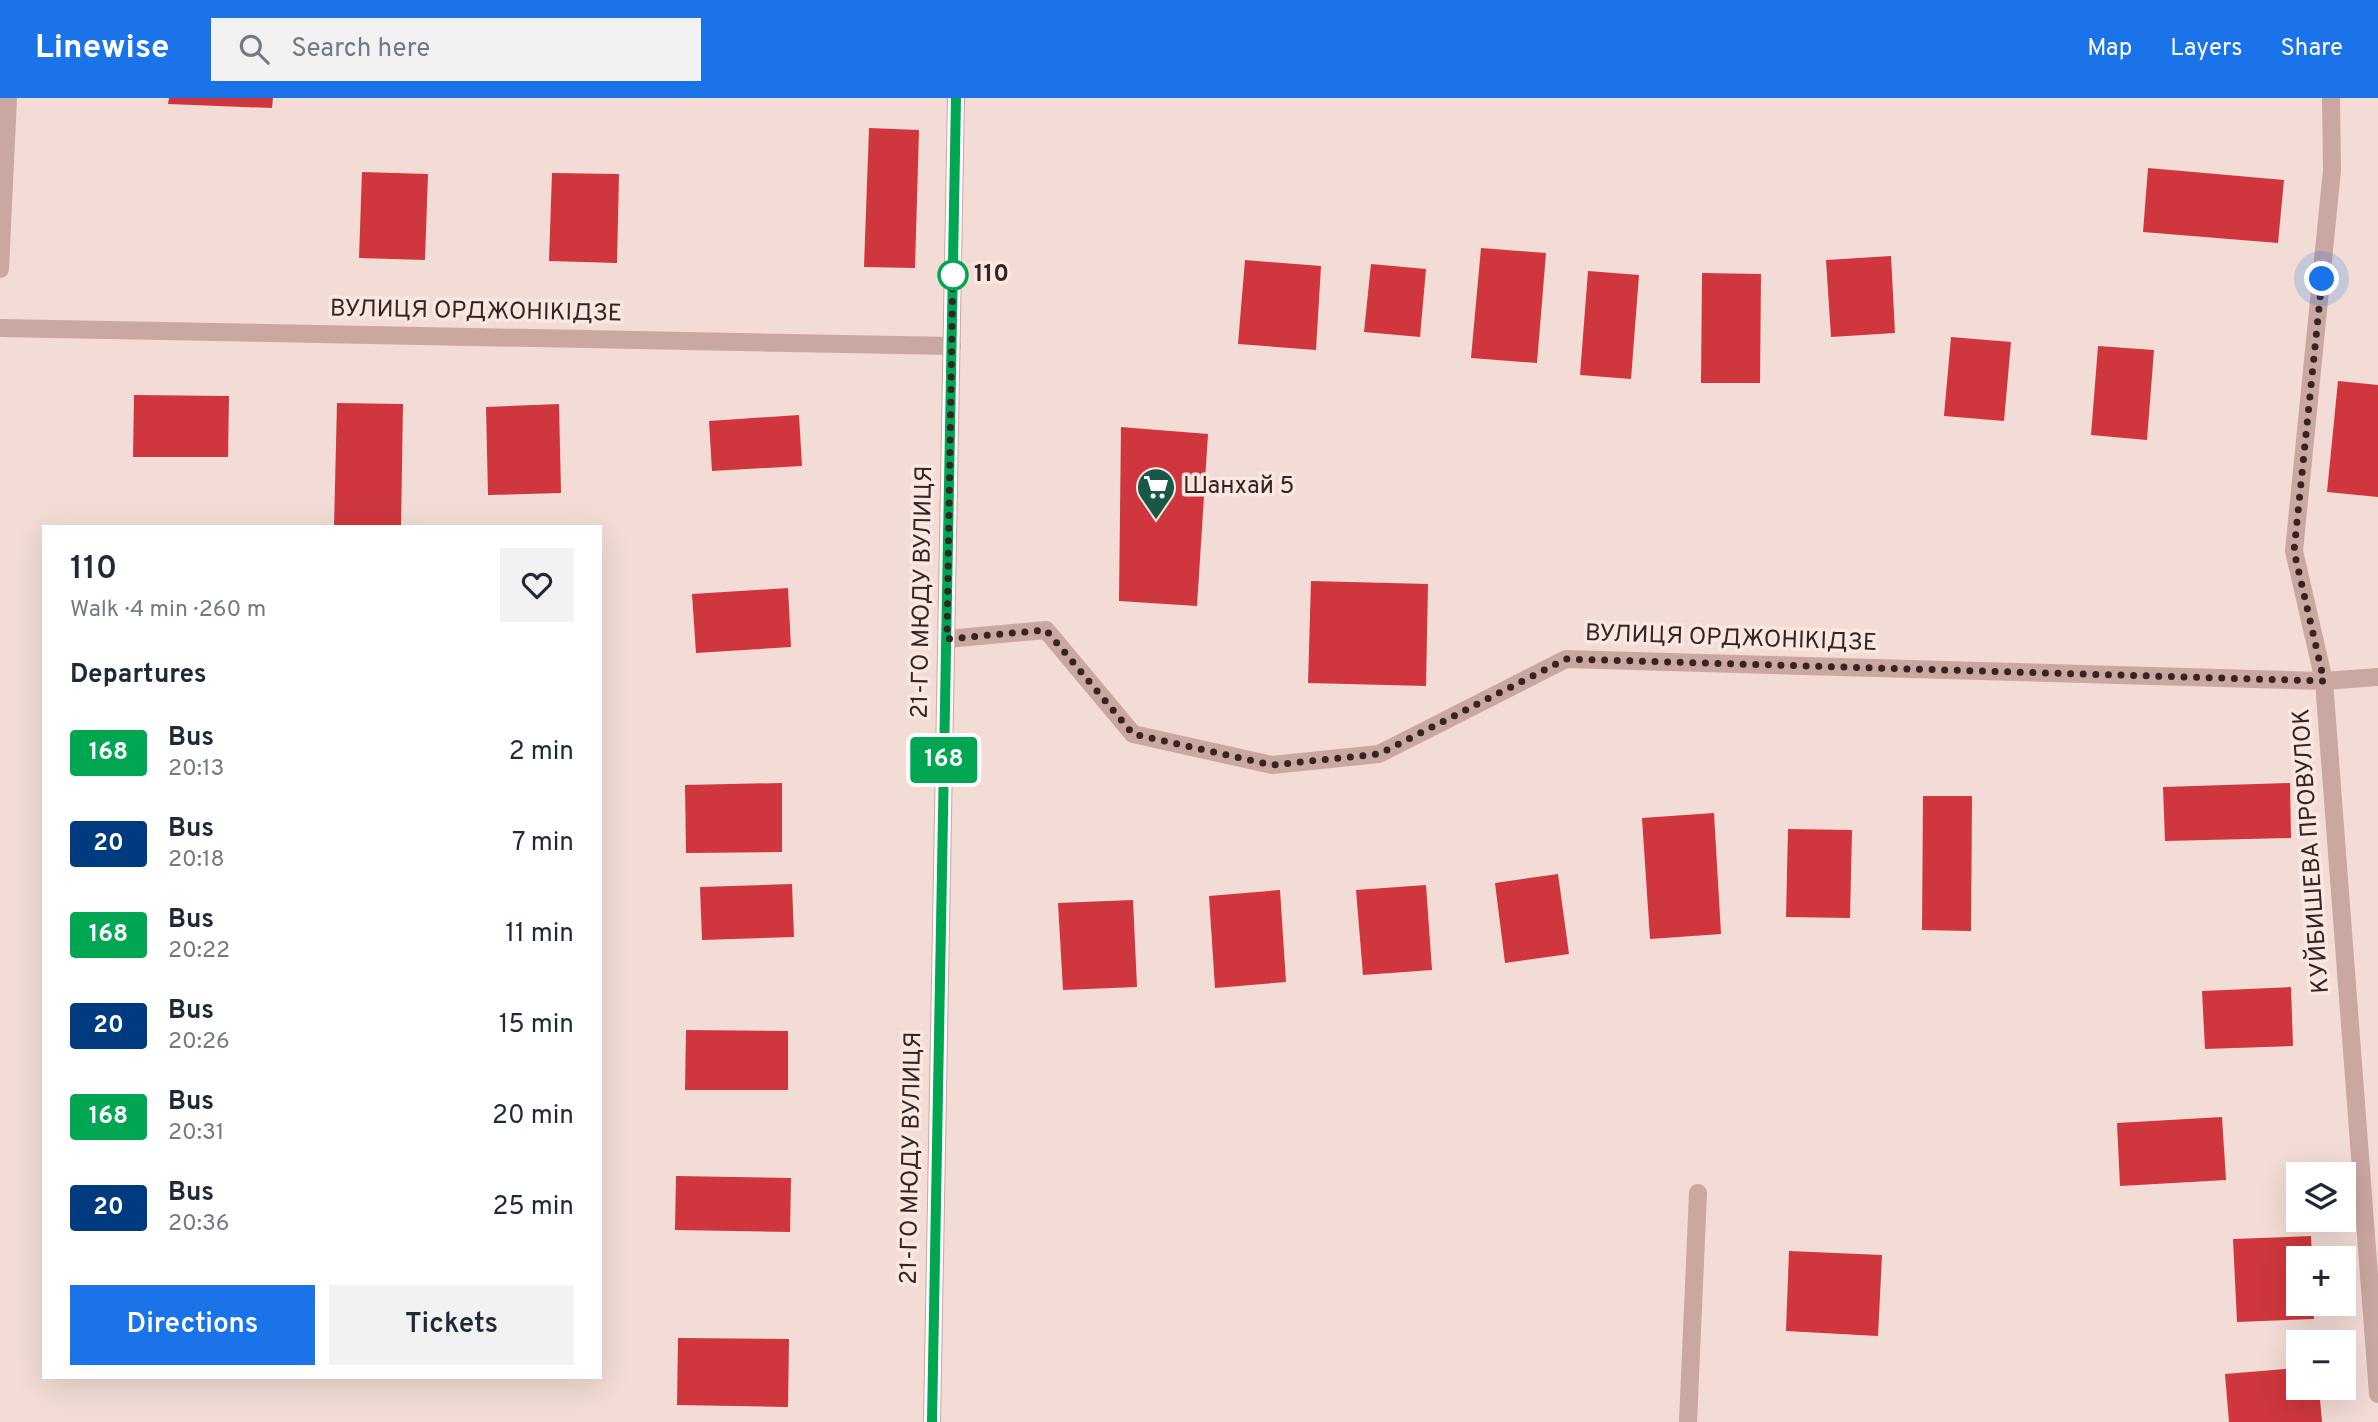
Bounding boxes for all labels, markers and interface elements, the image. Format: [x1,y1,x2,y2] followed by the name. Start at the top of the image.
[211,18,701,81] search box
[35,28,169,70] text: Linewise
[235,30,273,68] icon: search
[291,33,430,66] text: Search here
[2087,34,2132,64] text: Map
[2170,34,2242,64] text: Layers
[2280,34,2343,64] text: Share
[938,260,968,290] marker: 110
[974,260,1009,290] place label: 110
[2304,261,2339,296] your location
[330,294,622,330] street label: ВУЛИЦЯ ОРДЖОНІКІДЗЕ
[906,465,940,719] street label: 21-ГО МЮДУ ВУЛИЦЯ
[1135,466,1177,521] supermarket icon: Шанхай 5
[1183,472,1294,502] place label: Шанхай 5
[500,548,574,622] button: heart
[70,549,117,591] text: 110
[70,596,266,625] text: Walk · 4 min · 260 m
[1585,619,1877,659] street label: ВУЛИЦЯ ОРДЖОНІКІДЗЕ
[70,659,207,692] text: Departures
[2285,708,2337,995] street label: КУЙБИШЕВА ПРОВУЛОК
[168,722,214,755] text: Bus
[509,736,574,769] text: 2 min
[904,737,984,783] line badge: 168
[89,738,128,768] text: 168
[924,745,964,775] text: 168
[168,755,224,784] text: 20:13
[168,813,214,846] text: Bus
[512,827,574,860] text: 7 min
[93,829,124,859] text: 20
[168,846,225,875] text: 20:18
[168,904,214,937] text: Bus
[505,918,574,951] text: 11 min
[89,920,128,950] text: 168
[168,937,230,966] text: 20:22
[168,995,214,1028] text: Bus
[499,1009,574,1042] text: 15 min
[93,1011,124,1041] text: 20
[168,1028,230,1057] text: 20:26
[895,1031,929,1285] street label: 21-ГО МЮДУ ВУЛИЦЯ
[168,1086,214,1119] text: Bus
[492,1100,574,1133] text: 20 min
[89,1102,128,1132] text: 168
[168,1119,224,1148] text: 20:31
[2286,1162,2356,1400] map controls
[2286,1162,2356,1232] button: layers
[168,1177,214,1210] text: Bus
[493,1191,574,1224] text: 25 min
[93,1193,124,1223] text: 20
[168,1210,230,1239] text: 20:36
[2286,1246,2356,1316] button: +
[70,1285,315,1365] button: Directions
[329,1285,574,1365] button: Tickets
[2286,1330,2356,1400] button: −

